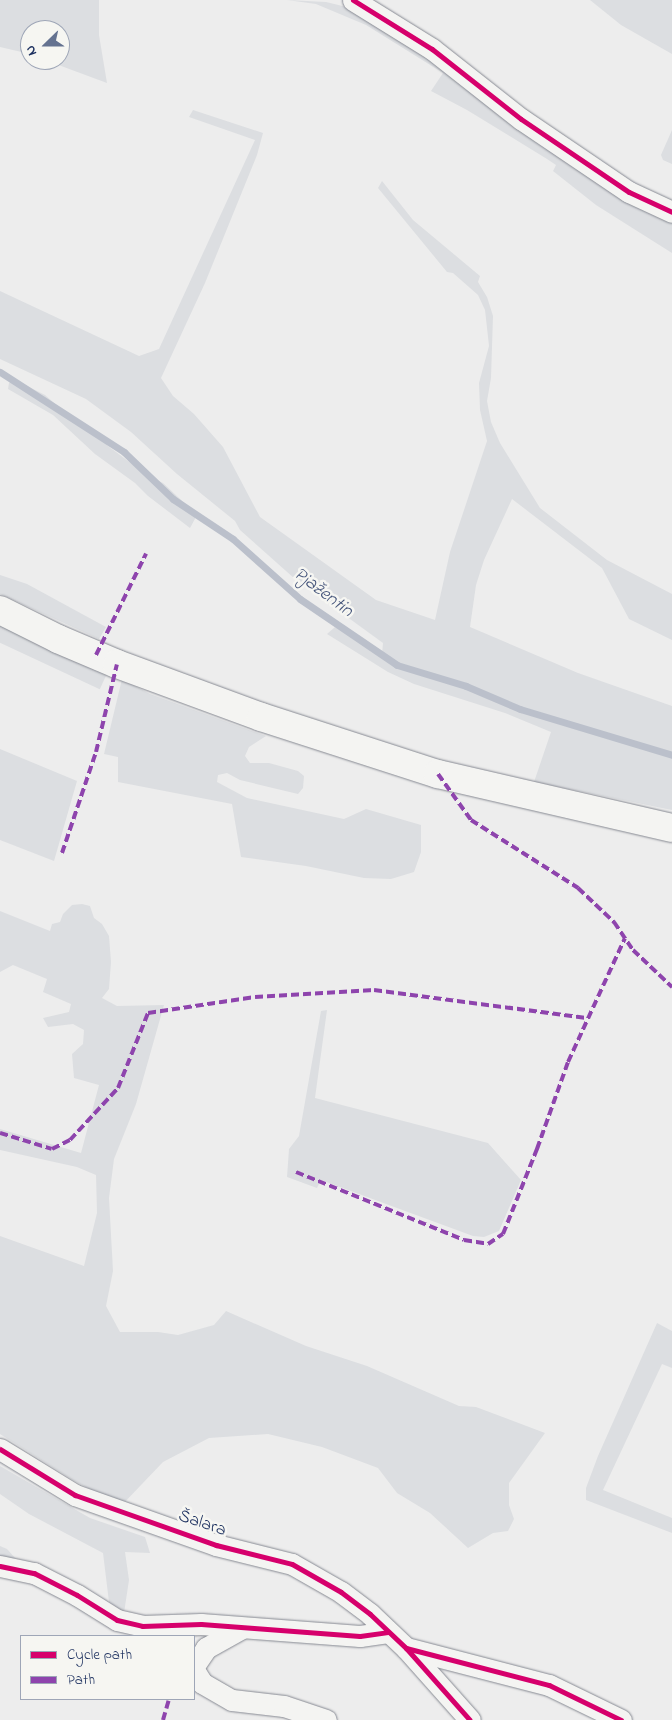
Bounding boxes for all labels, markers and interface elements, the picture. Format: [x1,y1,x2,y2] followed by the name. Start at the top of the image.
[20,20,70,70] north arrow
[20,42,43,59] text: N
[289,563,357,623] water label: Pjažentin
[175,1506,229,1542] street label: Šalara
[20,1635,195,1700] legend
[67,1644,132,1666] text: Cycle path
[67,1669,95,1691] text: Path

